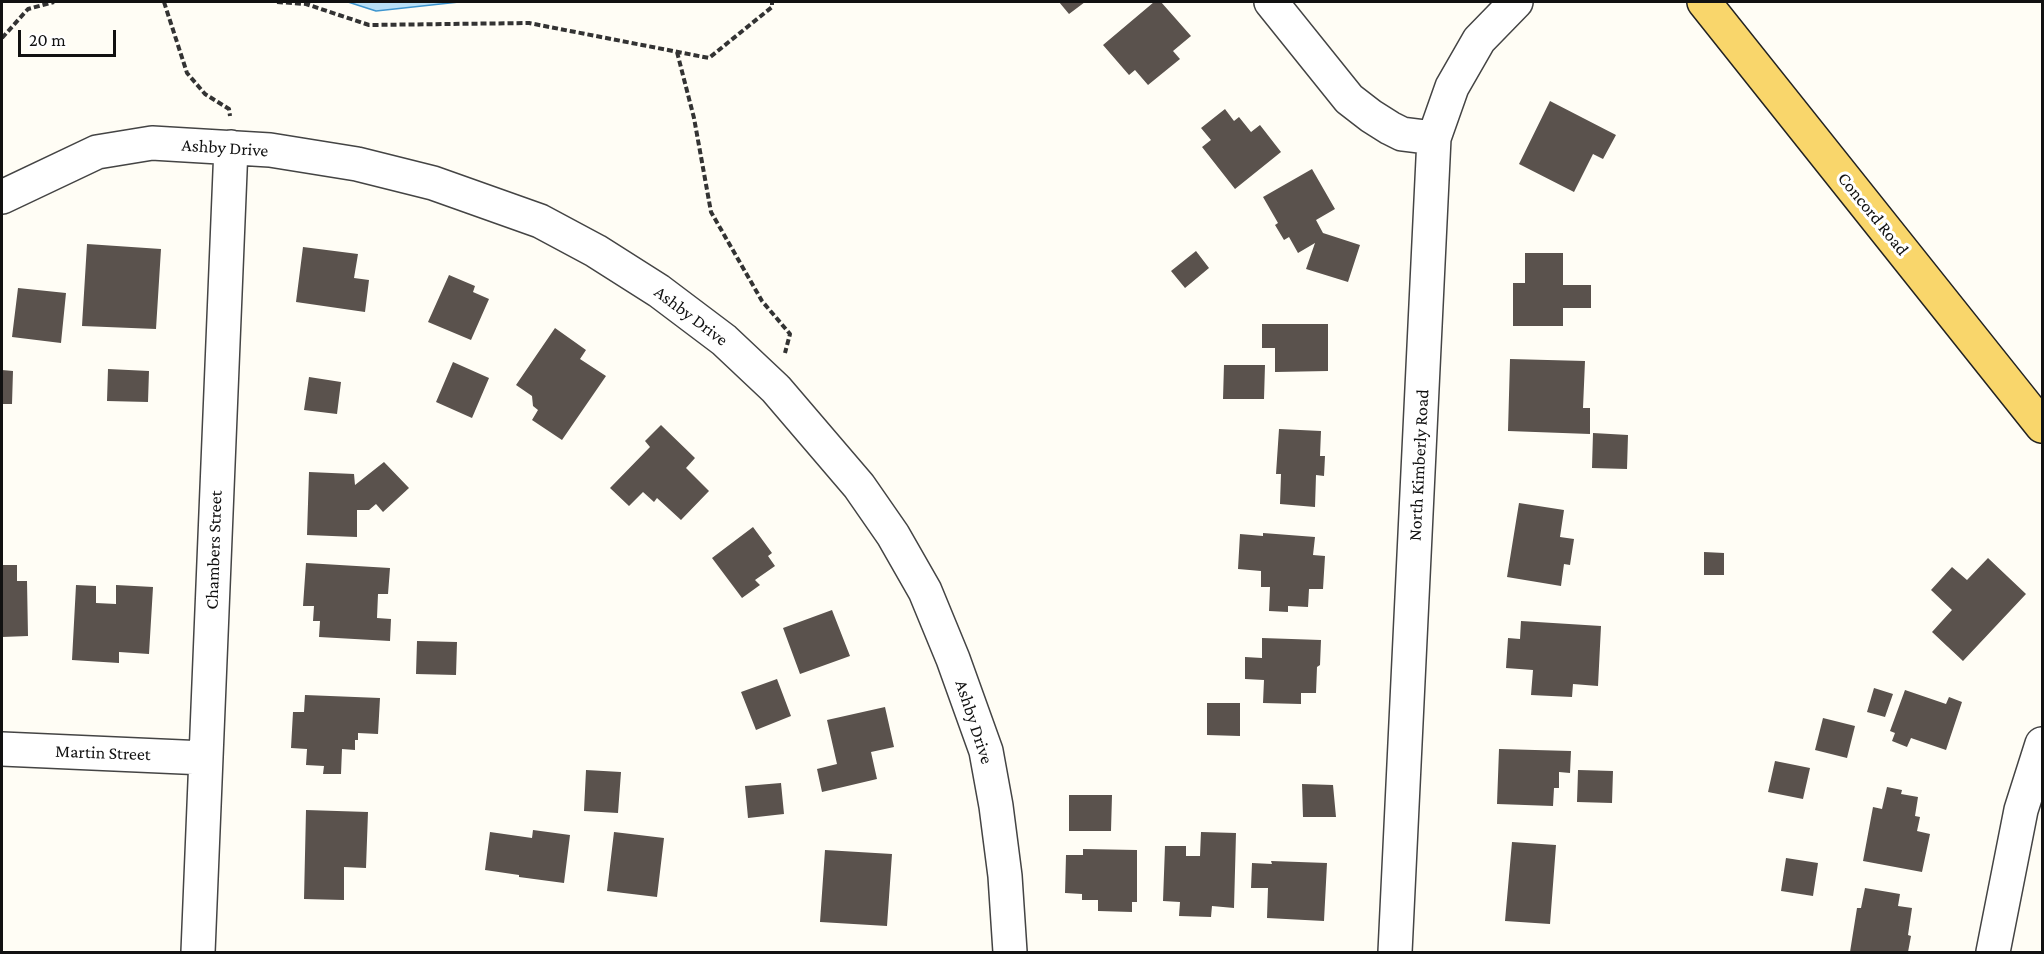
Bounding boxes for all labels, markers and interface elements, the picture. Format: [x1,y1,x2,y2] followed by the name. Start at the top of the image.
[21,18,118,56] scale bar
[29,30,66,50] text: 20 m
[181,134,269,162] street label: Ashby Drive
[1833,168,1913,260] street label: Concord Road
[650,281,732,351] street label: Ashby Drive
[1404,389,1434,541] street label: North Kimberly Road
[201,490,227,610] street label: Chambers Street
[950,677,998,767] street label: Ashby Drive
[55,741,151,765] street label: Martin Street

